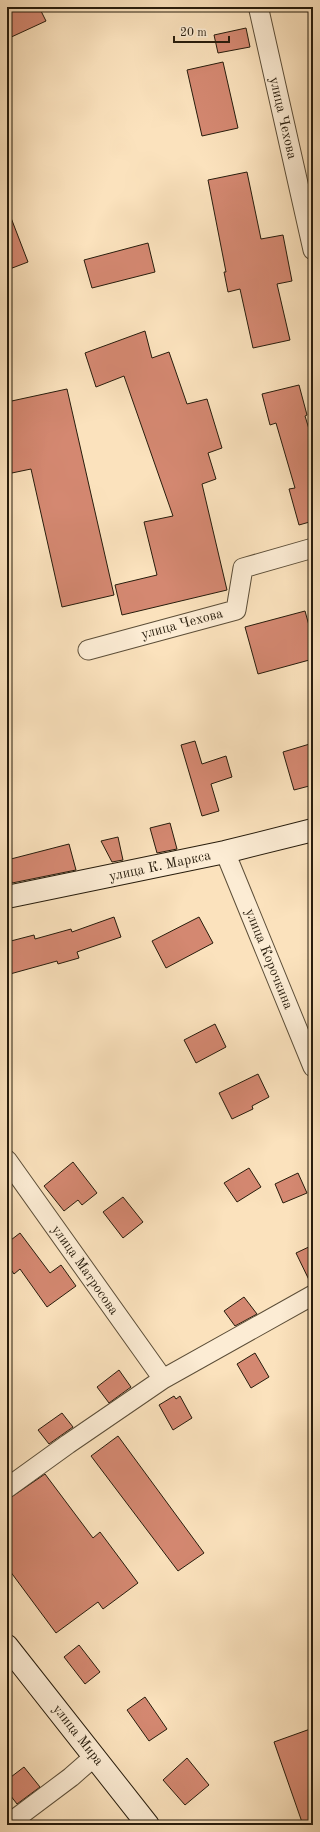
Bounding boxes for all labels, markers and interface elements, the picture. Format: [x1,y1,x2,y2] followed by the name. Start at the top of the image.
[174,18,229,44] scale bar
[180,27,207,39] text: 20 m
[267,76,299,161] street label: улица Чехова
[140,606,224,642] street label: улица Чехова
[108,848,212,884] street label: улица К. Маркса
[242,907,296,1011] street label: улица Корочкина
[49,1223,121,1317] street label: улица Матросова
[50,1702,106,1768] street label: улица Мира

